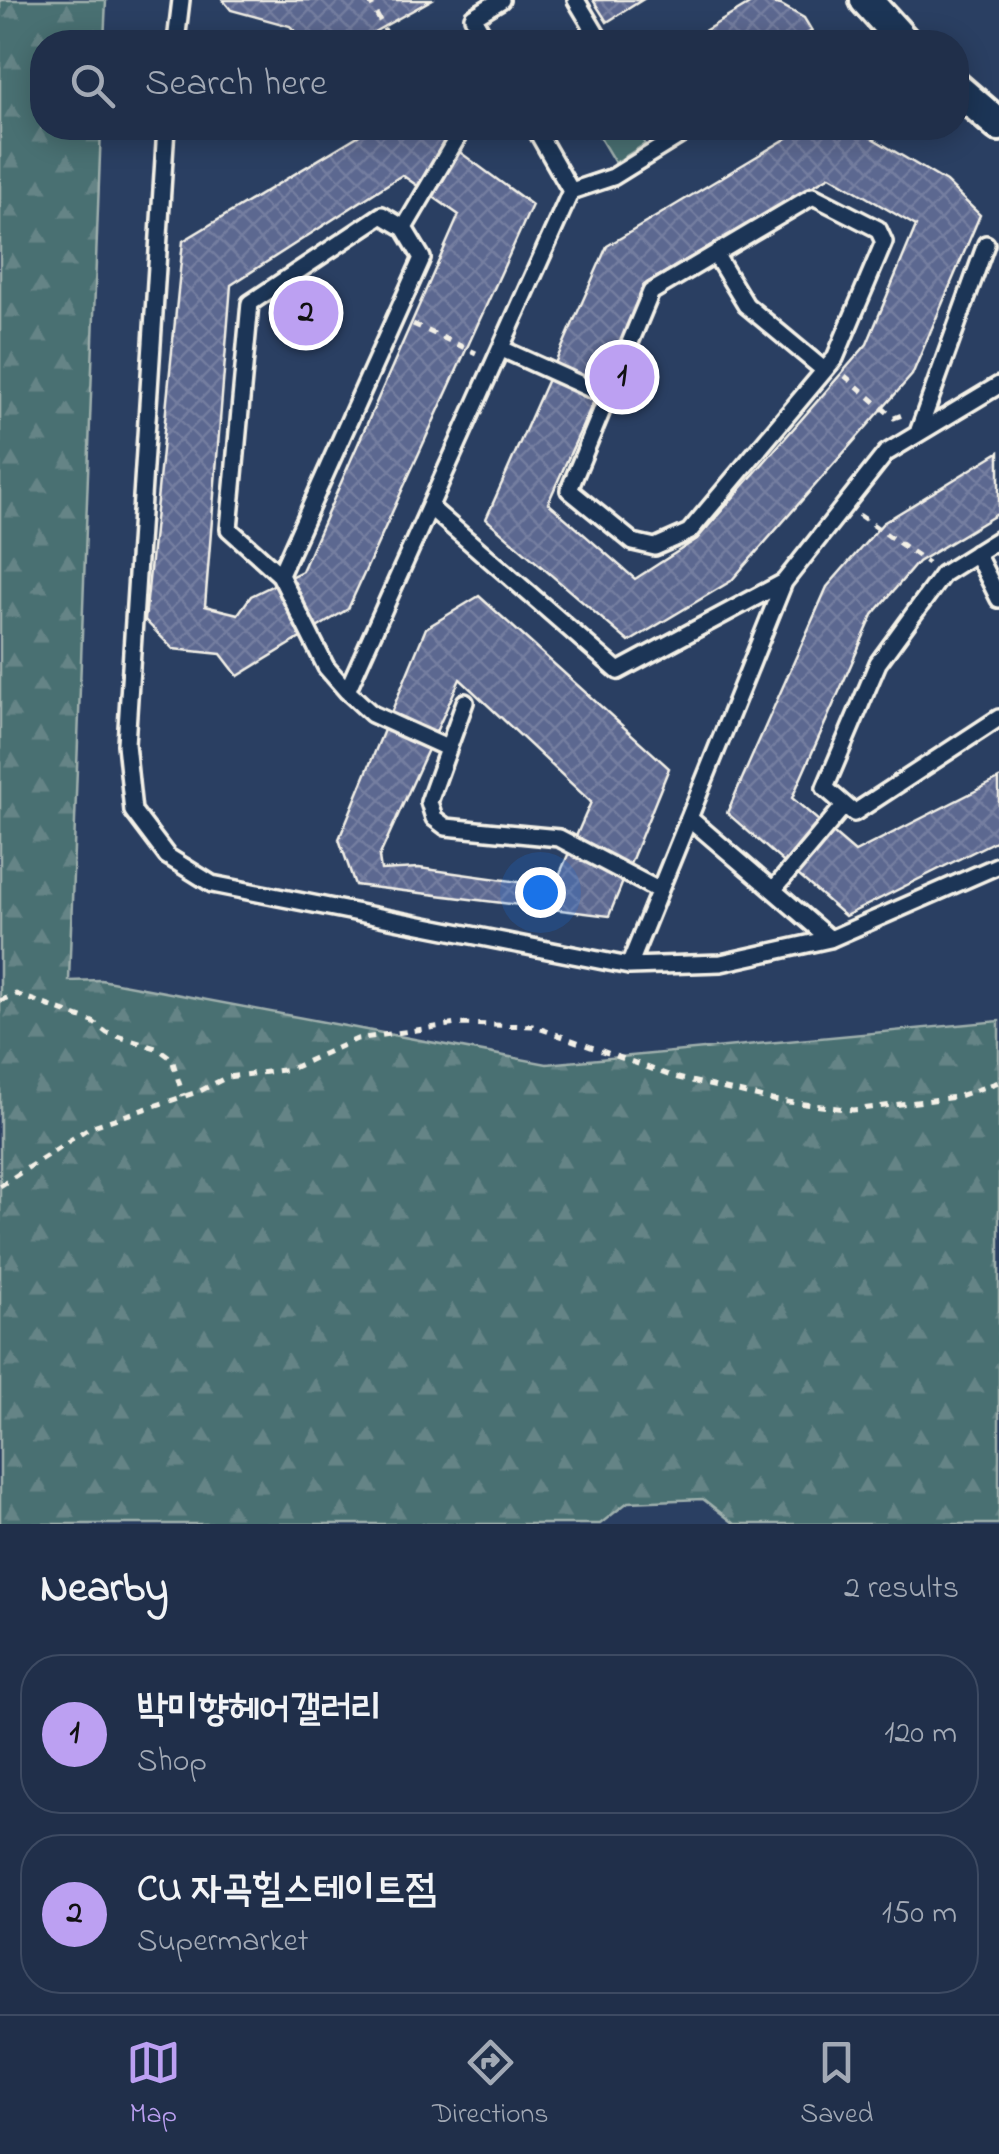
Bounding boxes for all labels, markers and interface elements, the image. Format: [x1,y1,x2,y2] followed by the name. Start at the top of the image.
[30,30,969,140] search box
[145,57,327,113] text: Search here
[65,58,120,113] icon: search
[274,276,338,350] pin: 2
[590,340,654,414] pin: 1
[515,867,566,918] your location
[40,1559,168,1620] text: Nearby
[844,1566,959,1613] text: 2 results
[137,1683,382,1739] text: 박미향헤어갤러리
[69,1711,80,1758] text: 1
[884,1711,957,1758] text: 120 m
[137,1739,207,1786] text: Shop
[137,1863,436,1919] text: CU 자곡힐스테이트점
[67,1891,82,1938] text: 2
[882,1891,957,1938] text: 150 m
[137,1919,309,1966] text: Supermarket
[126,2035,181,2136] tab: Map
[432,2035,549,2136] tab: Directions
[800,2035,873,2136] tab: Saved

